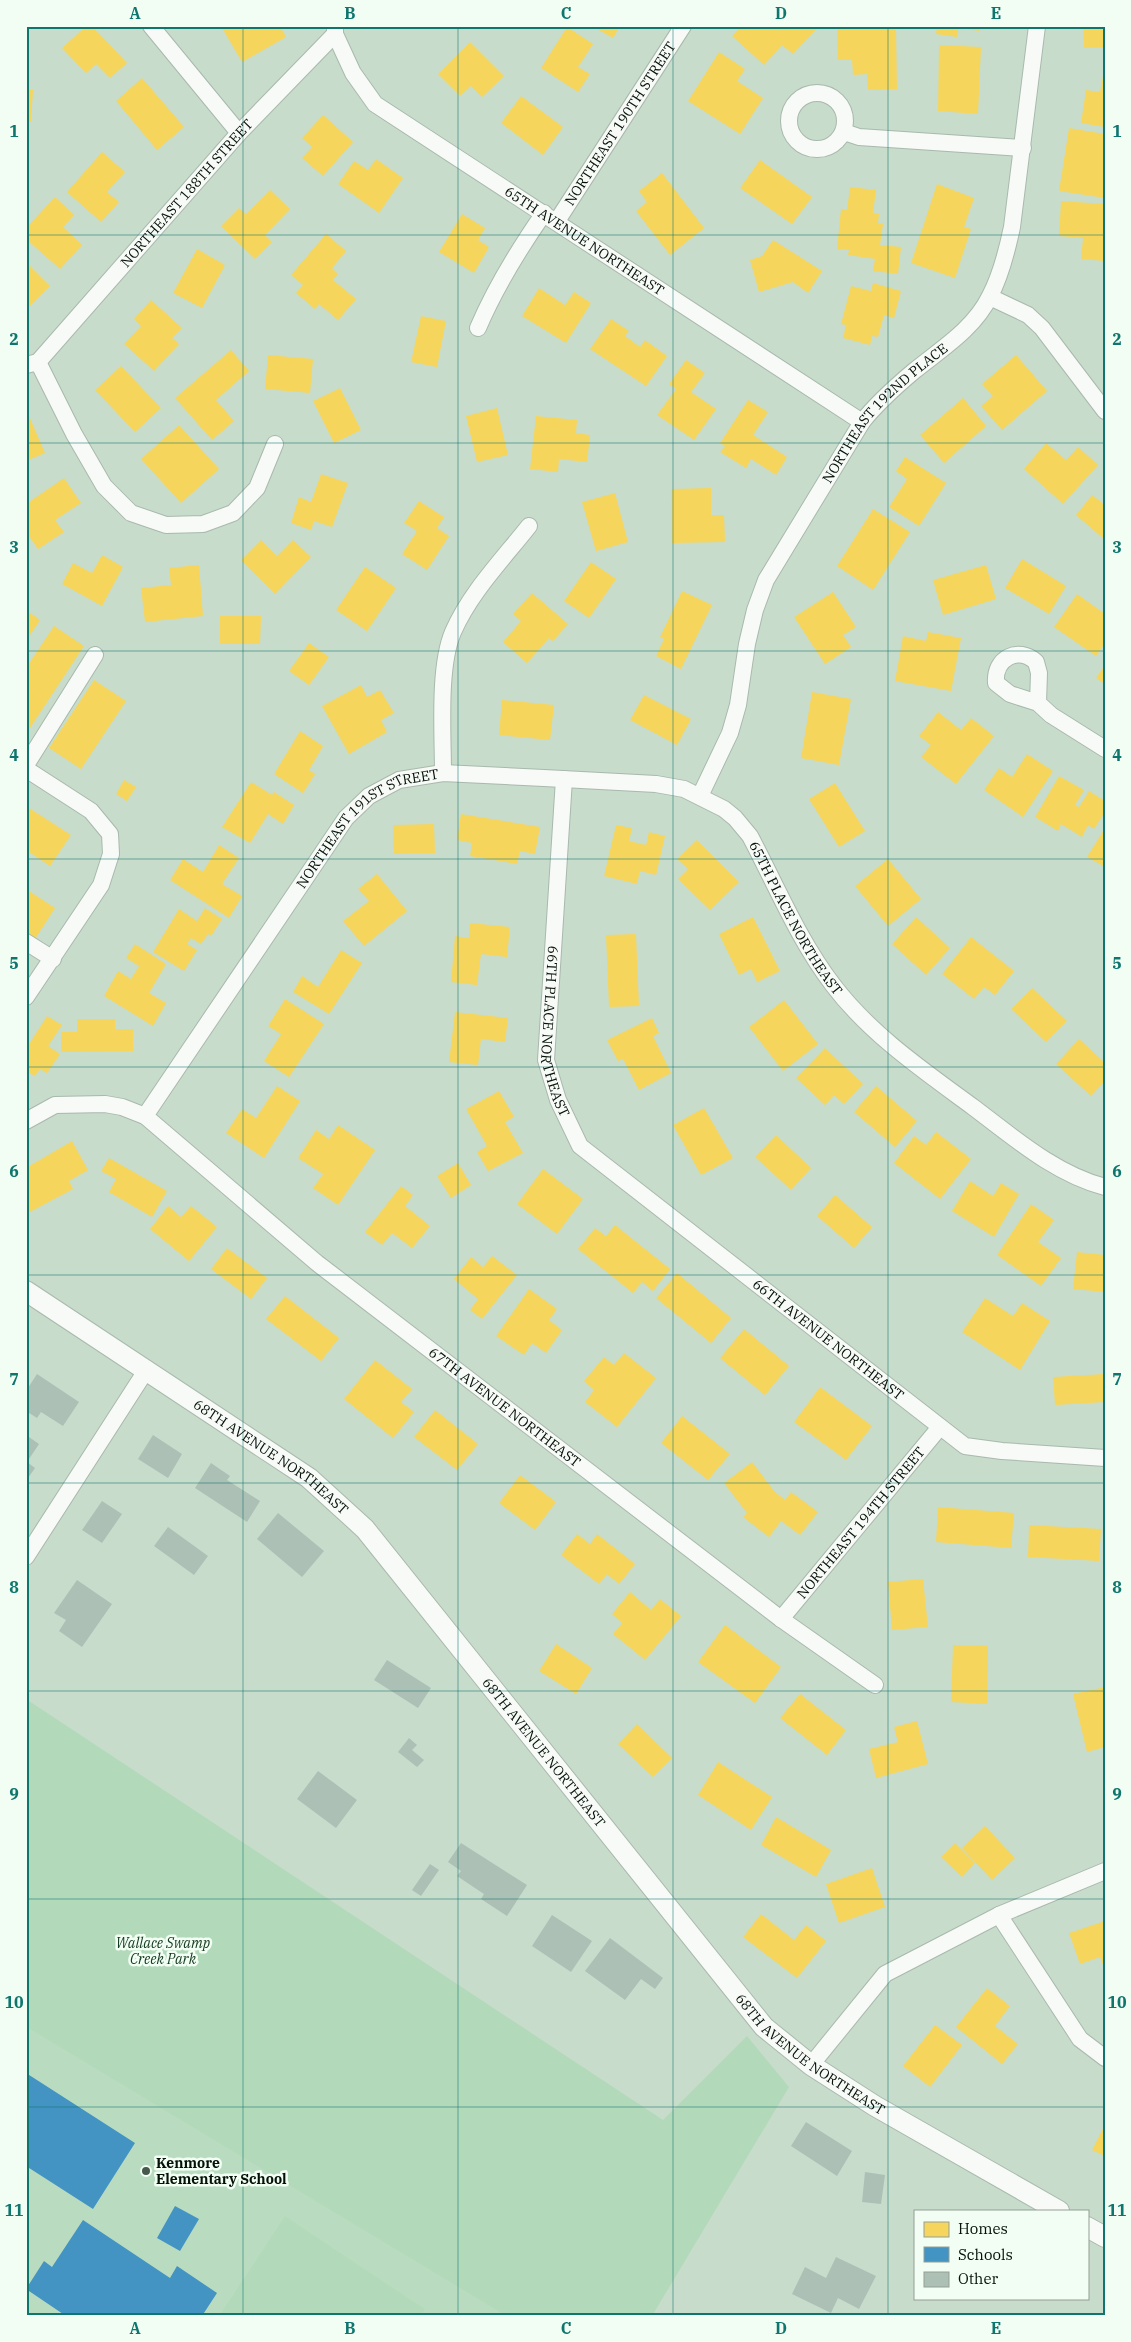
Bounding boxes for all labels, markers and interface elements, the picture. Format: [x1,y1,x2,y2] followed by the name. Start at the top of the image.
[129,3,141,23] text: A
[344,3,356,23] text: B
[561,3,571,23] text: C
[775,3,787,23] text: D
[991,3,1001,23] text: E
[560,38,680,209] street label: NORTHEAST 190TH STREET
[116,115,257,271] street label: NORTHEAST 188TH STREET
[9,121,19,141] text: 1
[1112,121,1122,141] text: 1
[501,182,667,299] street label: 65TH AVENUE NORTHEAST
[9,329,19,349] text: 2
[1112,329,1122,349] text: 2
[818,339,951,486] street label: NORTHEAST 192ND PLACE
[9,537,19,557] text: 3
[1112,537,1122,557] text: 3
[9,745,19,765] text: 4
[1112,745,1122,765] text: 4
[292,765,440,892] street label: NORTHEAST 191ST STREET
[745,838,846,999] street label: 65TH PLACE NORTHEAST
[537,945,574,1120] street label: 66TH PLACE NORTHEAST
[9,953,19,973] text: 5
[1112,953,1122,973] text: 5
[9,1161,19,1181] text: 6
[1112,1161,1122,1181] text: 6
[749,1275,907,1404] street label: 66TH AVENUE NORTHEAST
[425,1343,584,1471] street label: 67TH AVENUE NORTHEAST
[9,1369,19,1389] text: 7
[1112,1369,1122,1389] text: 7
[190,1395,352,1518] street label: 68TH AVENUE NORTHEAST
[793,1443,929,1602] street label: NORTHEAST 194TH STREET
[9,1577,19,1597] text: 8
[1112,1577,1122,1597] text: 8
[478,1674,609,1831] street label: 68TH AVENUE NORTHEAST
[9,1784,19,1804] text: 9
[1112,1784,1122,1804] text: 9
[116,1934,210,1968] park label: Wallace Swamp Creek Park
[732,1990,888,2119] street label: 68TH AVENUE NORTHEAST
[4,1992,24,2012] text: 10
[1107,1992,1127,2012] text: 10
[156,2154,287,2188] place label: Kenmore Elementary School
[140,2165,152,2177] marker: Kenmore Elementary School
[4,2200,24,2220] text: 11
[1107,2200,1127,2220] text: 11
[914,2210,1088,2300] legend
[958,2219,1008,2238] text: Homes
[958,2245,1013,2264] text: Schools
[958,2269,998,2288] text: Other
[129,2318,141,2338] text: A
[344,2318,356,2338] text: B
[561,2318,571,2338] text: C
[775,2318,787,2338] text: D
[991,2318,1001,2338] text: E

